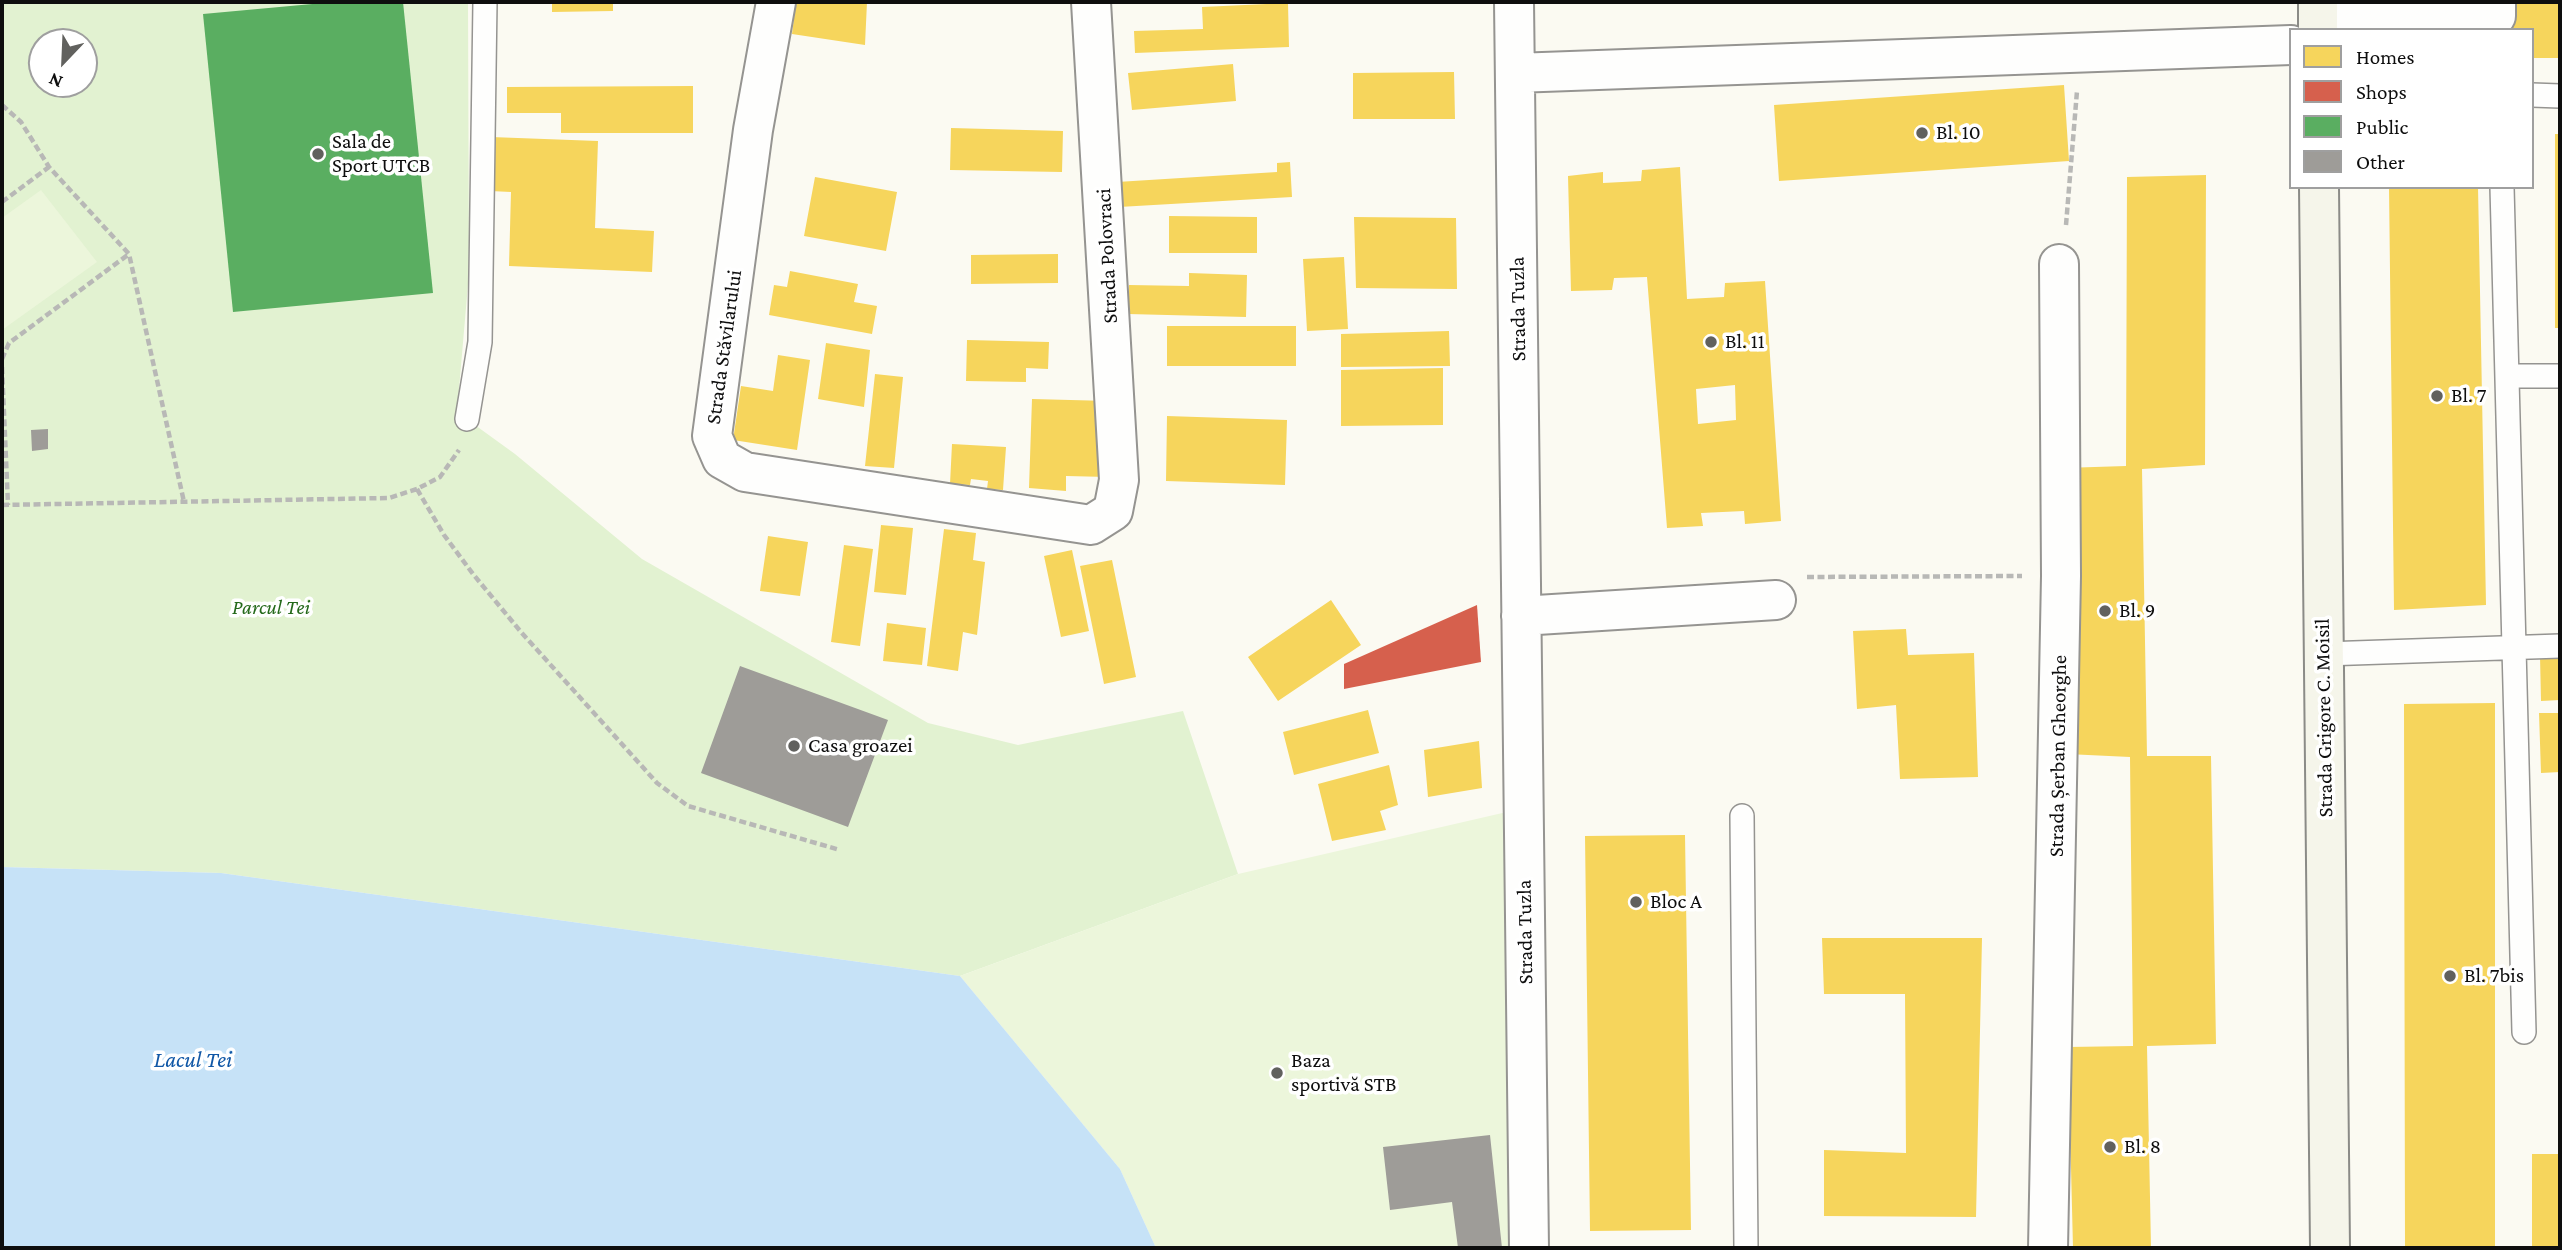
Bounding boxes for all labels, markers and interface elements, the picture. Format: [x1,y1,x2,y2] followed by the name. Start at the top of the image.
[28,28,98,98] north arrow
[2289,28,2534,189] legend
[2356,45,2415,69] text: Homes
[45,69,65,93] text: N
[2356,80,2407,104] text: Shops
[2356,115,2408,139] text: Public
[1936,120,1981,146] place label: Bl. 10
[1914,125,1930,141] marker: Bl. 10
[332,129,430,179] place label: Sala de Sport UTCB
[310,146,326,162] marker: Sala de Sport UTCB
[2356,150,2405,174] text: Other
[1091,188,1123,324] street label: Strada Polovraci
[1504,256,1532,362] street label: Strada Tuzla
[701,268,747,426] street label: Strada Stăvilarului
[1725,329,1765,355] place label: Bl. 11
[1703,334,1719,350] marker: Bl. 11
[2451,383,2486,409] place label: Bl. 7
[2429,388,2445,404] marker: Bl. 7
[232,595,310,621] park label: Parcul Tei
[2119,598,2155,624] place label: Bl. 9
[2097,603,2113,619] marker: Bl. 9
[2310,618,2338,818] street label: Strada Grigore C. Moisil
[2044,655,2072,857] street label: Strada Șerban Gheorghe
[808,733,913,759] place label: Casa groazei
[786,738,802,754] marker: Casa groazei
[1511,879,1539,985] street label: Strada Tuzla
[1650,889,1702,915] place label: Bloc A
[1628,894,1644,910] marker: Bloc A
[2464,963,2524,989] place label: Bl. 7bis
[2442,968,2458,984] marker: Bl. 7bis
[154,1046,232,1074] water label: Lacul Tei
[1291,1048,1396,1098] place label: Baza sportivă STB
[1269,1065,1285,1081] marker: Baza sportivă STB
[2124,1134,2161,1160] place label: Bl. 8
[2102,1139,2118,1155] marker: Bl. 8

